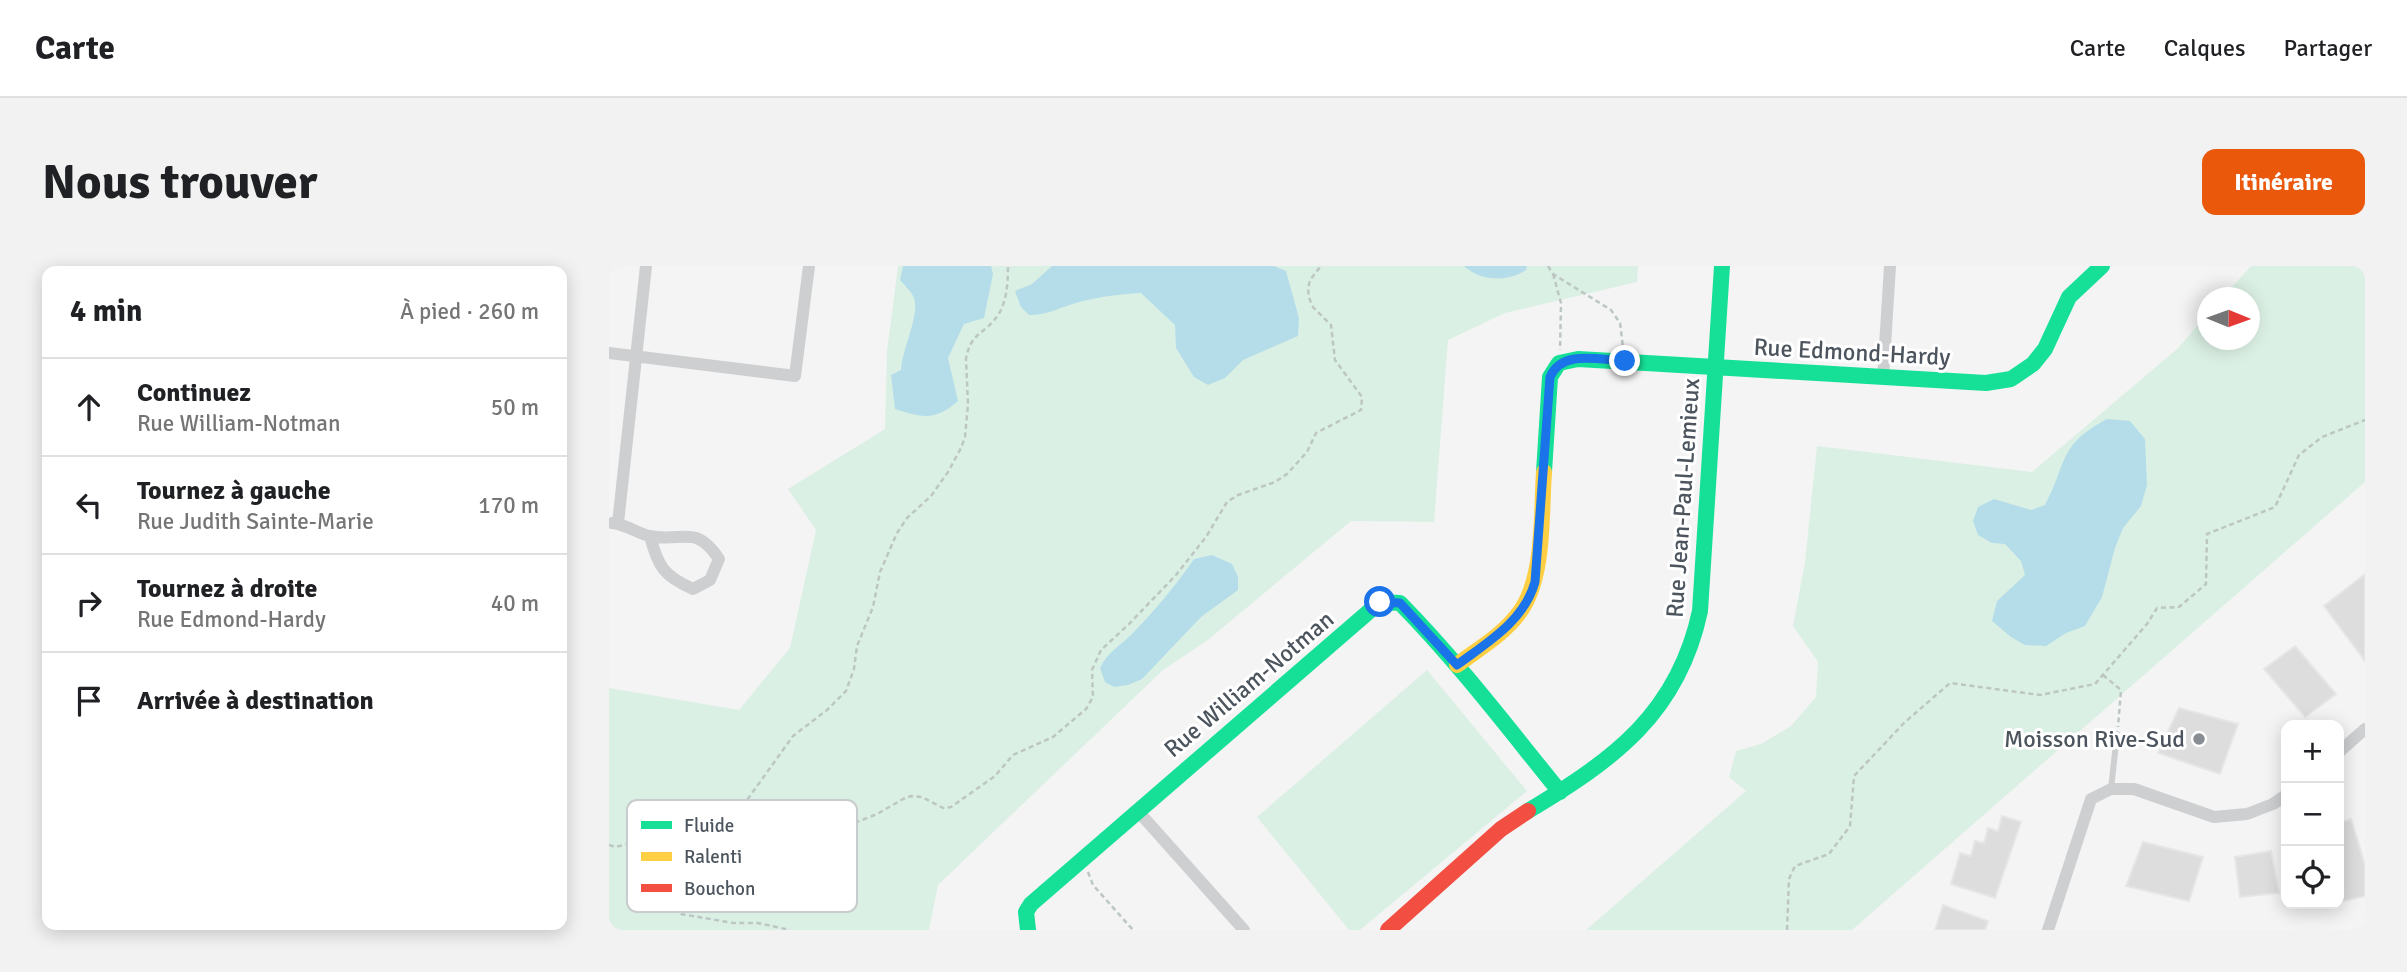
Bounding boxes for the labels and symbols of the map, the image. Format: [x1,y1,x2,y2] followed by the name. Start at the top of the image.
[2197,287,2260,350] north arrow
[1753,332,1951,372] street label: Rue Edmond-Hardy
[1609,345,1640,376] route end
[1660,377,1706,619] street label: Rue Jean-Paul-Lemieux
[1364,586,1395,617] route start
[1158,604,1340,764] street label: Rue William-Notman
[2004,724,2185,754] place label: Moisson Rive-Sud
[2191,731,2207,747] marker: Moisson Rive-Sud
[627,800,857,912] legend
[684,814,734,838] text: Fluide
[684,845,742,869] text: Ralenti
[684,877,755,901] text: Bouchon

